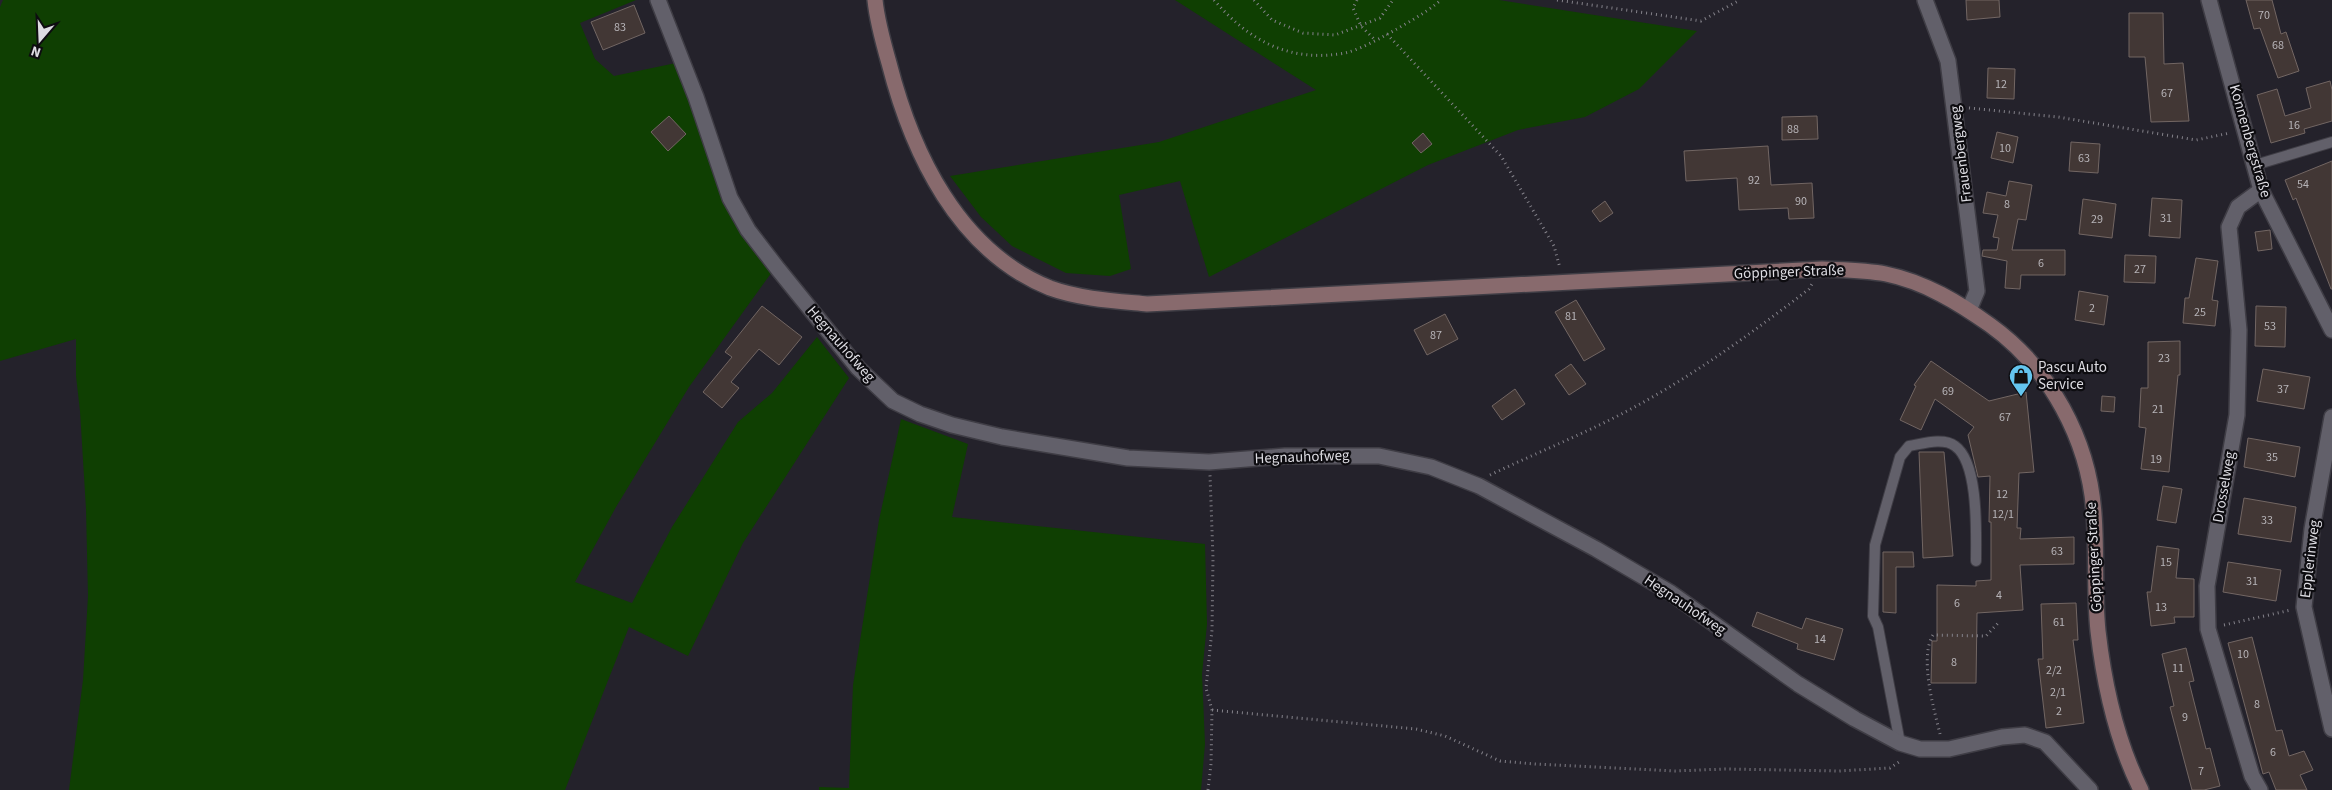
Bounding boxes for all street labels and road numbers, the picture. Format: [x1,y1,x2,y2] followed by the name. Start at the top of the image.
[2224,82,2276,200] street label: Konnenbergstraße
[1945,104,1977,204] street label: Frauenbergweg
[1734,260,1844,284] street label: Göppinger Straße
[802,301,880,387] street label: Hegnauhofweg
[1254,445,1350,469] street label: Hegnauhofweg
[2207,449,2241,524] street label: Drosselweg
[2081,501,2107,613] street label: Göppinger Straße
[2295,518,2325,599] street label: Epplerinweg
[1640,570,1731,640] street label: Hegnauhofweg

